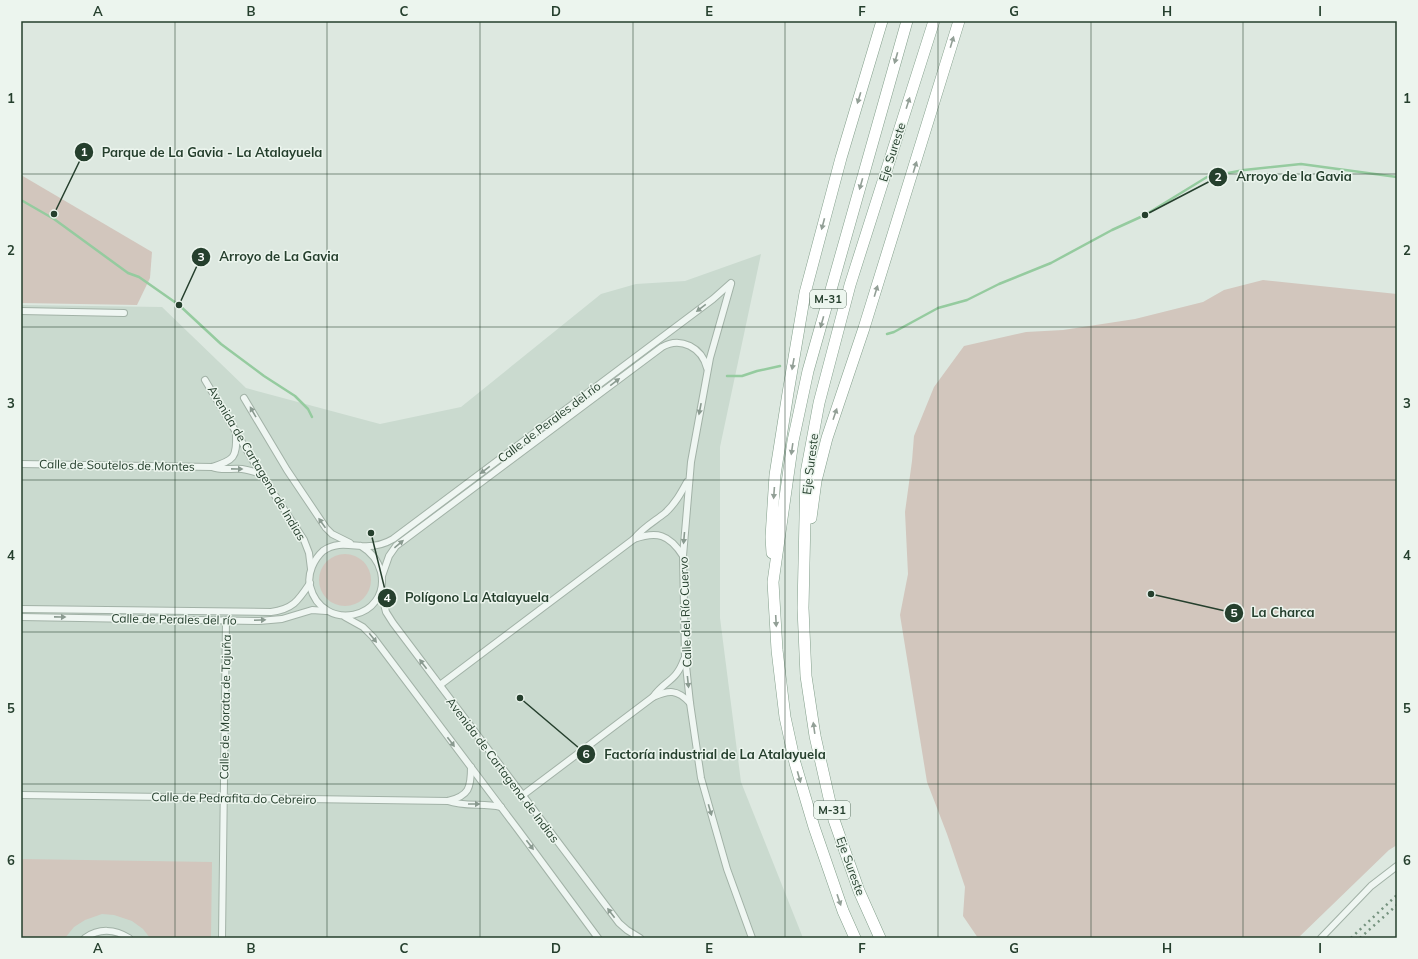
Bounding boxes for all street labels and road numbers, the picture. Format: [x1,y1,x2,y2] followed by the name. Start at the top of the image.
[875,121,909,183] street label: Eje Sureste
[810,290,846,308] road number: M-31
[494,378,604,466] street label: Calle de Perales del río
[205,383,309,543] street label: Avenida de Cartagena de Indias
[799,433,821,495] street label: Eje Sureste
[39,456,195,474] street label: Calle de Soutelos de Montes
[676,556,694,668] street label: Calle del Río Cuervo
[111,610,237,628] street label: Calle de Perales del río
[216,634,234,780] street label: Calle de Morata de Tajuña
[443,694,563,846] street label: Avenida de Cartagena de Indias
[151,789,317,807] street label: Calle de Pedrafita do Cebreiro
[814,801,850,819] road number: M-31
[833,835,869,897] street label: Eje Sureste

